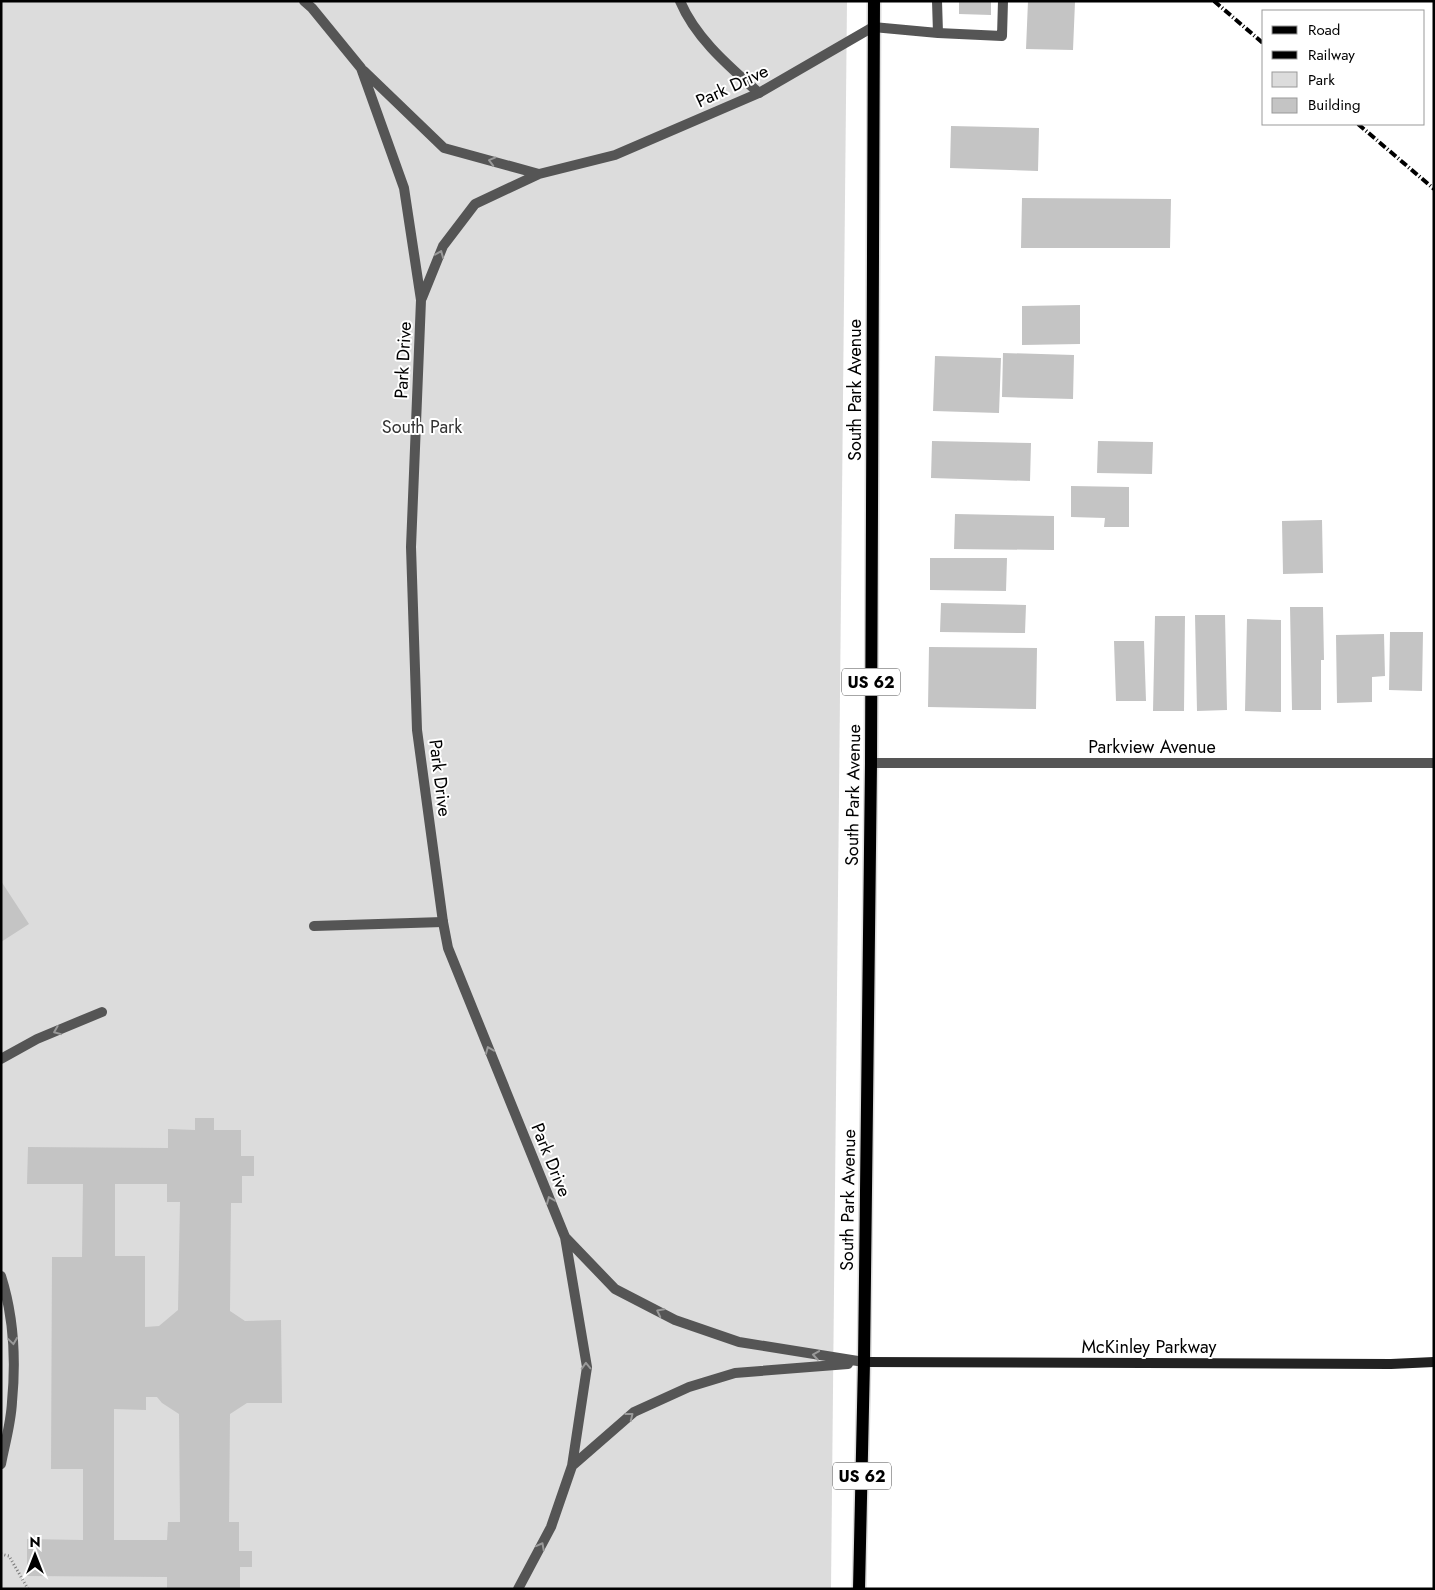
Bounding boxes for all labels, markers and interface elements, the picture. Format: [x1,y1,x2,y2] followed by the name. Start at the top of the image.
[1262,10,1425,125] legend
[1308,19,1340,41] text: Road
[1308,44,1355,66] text: Railway
[691,58,773,114] street label: Park Drive
[1308,69,1335,91] text: Park
[1308,94,1360,116] text: Building
[488,156,496,166] one-way arrow
[434,250,444,259] one-way arrow
[842,319,868,461] street label: South Park Avenue
[388,321,418,399] street label: Park Drive
[382,414,462,440] park label: South Park
[842,669,900,696] road number: US 62
[839,724,867,866] street label: South Park Avenue
[1088,734,1216,760] street label: Parkview Avenue
[422,738,458,818] street label: Park Drive
[53,1024,62,1035] one-way arrow
[485,1046,495,1055] one-way arrow
[524,1119,578,1201] street label: Park Drive
[834,1129,862,1271] street label: South Park Avenue
[546,1196,556,1205] one-way arrow
[656,1308,665,1318] one-way arrow
[1081,1334,1217,1360] street label: McKinley Parkway
[8,1336,18,1345] one-way arrow
[812,1350,820,1360] one-way arrow
[581,1362,591,1370] one-way arrow
[624,1414,633,1422] one-way arrow
[833,1462,891,1490] road number: US 62
[10,1530,60,1580] north arrow
[29,1532,41,1552] text: N
[535,1542,545,1551] one-way arrow

